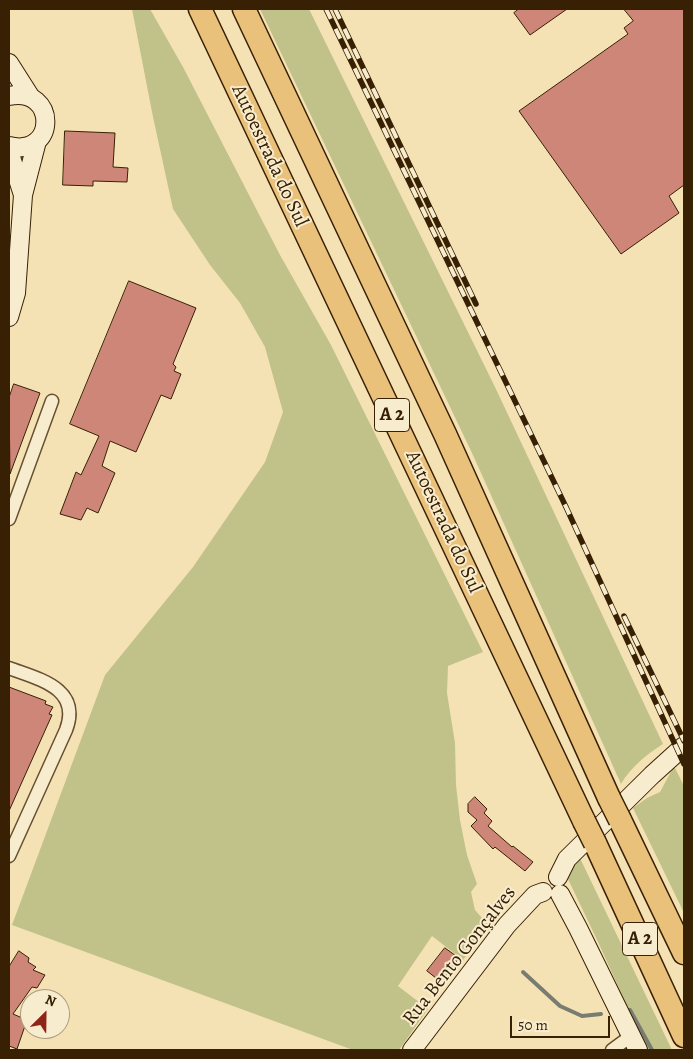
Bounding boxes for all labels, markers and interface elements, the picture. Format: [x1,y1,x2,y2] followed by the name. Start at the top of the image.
[226,81,312,231] street label: Autoestrada do Sul
[374,398,410,432] road number: A 2
[400,447,486,597] street label: Autoestrada do Sul
[398,882,522,1030] street label: Rua Bento Gonçalves
[622,922,658,956] road number: A 2
[20,989,70,1039] north arrow
[42,990,59,1011] text: N
[513,1006,613,1038] scale bar
[518,1015,548,1035] text: 50 m

